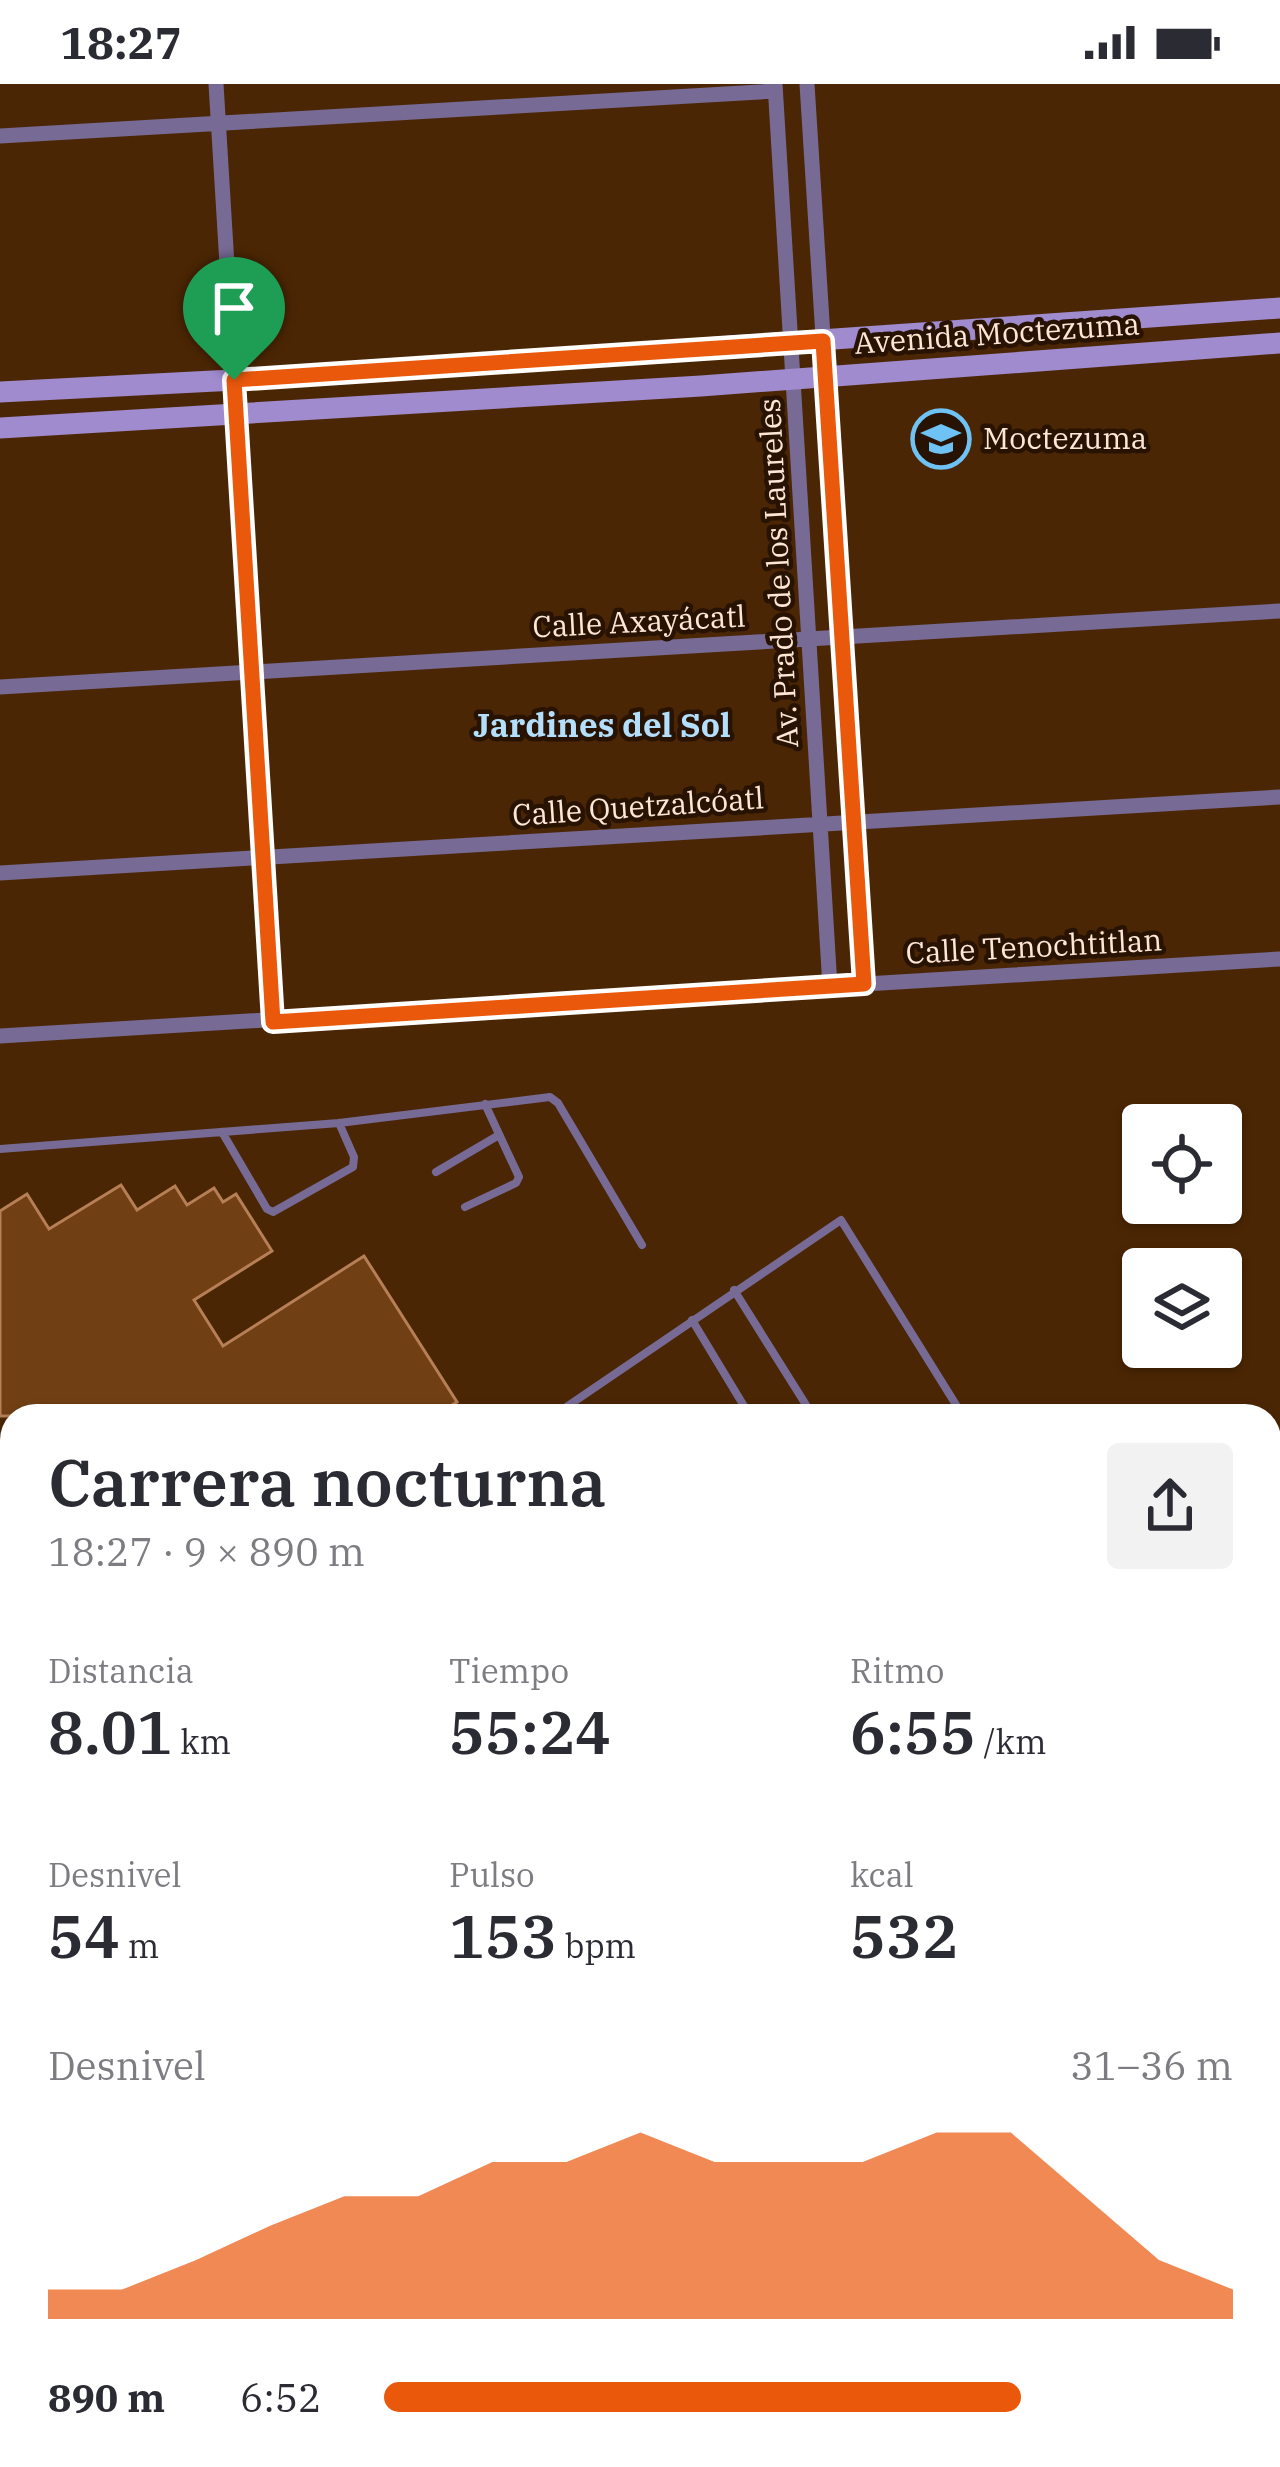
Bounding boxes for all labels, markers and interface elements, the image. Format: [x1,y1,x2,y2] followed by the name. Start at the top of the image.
[60,13,182,71] text: 18:27
[183,257,285,380] pin
[201,275,267,341] icon: arrive
[853,303,1141,362] street label: Avenida Moctezuma
[749,397,806,749] street label: Av. Prado de los Laureles
[910,408,972,470] school or university icon: Moctezuma
[983,418,1147,457] place label: Moctezuma
[531,595,746,646] street label: Calle Axayácatl
[473,703,731,746] district label: Jardines del Sol
[511,777,765,834] street label: Calle Quetzalcóatl
[905,919,1163,972] street label: Calle Tenochtitlan
[1122,1104,1242,1368] map controls
[1122,1104,1242,1224] button: locate
[1122,1248,1242,1368] button: layers
[48,1438,606,1524] text: Carrera nocturna
[1107,1443,1233,1569] button: share
[48,1526,365,1577] text: 18:27 · 9 × 890 m
[48,1649,194,1692] text: Distancia
[449,1649,569,1692] text: Tiempo
[850,1649,944,1692] text: Ritmo
[48,1692,173,1771] text: 8.01
[449,1692,611,1771] text: 55:24
[850,1692,976,1771] text: 6:55
[173,1720,231,1763] text: km
[976,1720,1046,1763] text: /km
[48,1853,181,1896] text: Desnivel
[449,1853,535,1896] text: Pulso
[850,1853,914,1896] text: kcal
[48,1896,120,1975] text: 54
[449,1896,557,1975] text: 153
[850,1896,958,1975] text: 532
[120,1924,159,1967] text: m
[557,1924,636,1967] text: bpm
[48,2040,206,2091] text: Desnivel
[1070,2040,1233,2091] text: 31–36 m
[48,2372,165,2423] text: 890 m
[240,2372,321,2423] text: 6:52

